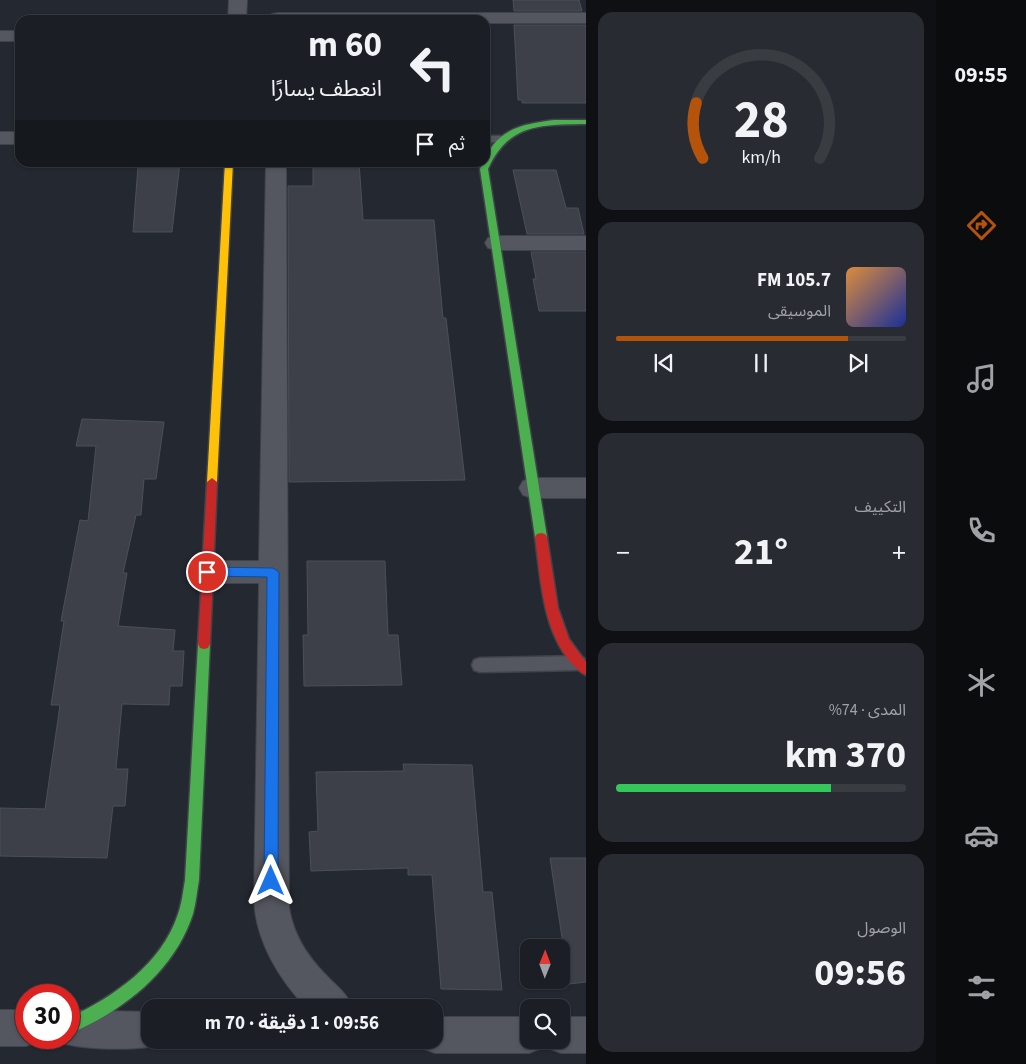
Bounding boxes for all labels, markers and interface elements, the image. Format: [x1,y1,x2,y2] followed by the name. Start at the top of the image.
[308,20,382,70] text: 60 m
[400,35,465,100] icon: left
[954,59,1008,91] text: 09:55
[271,73,382,105] text: انعطف يسارًا
[734,84,788,158] text: 28
[411,130,439,158] icon: arrive
[449,131,465,158] text: ثم
[741,145,781,170] text: km/h
[964,208,999,243] icon: directions
[757,267,831,294] text: 105.7 FM
[768,300,831,322] text: الموسيقى
[650,349,678,377] icon: previous
[747,349,775,377] icon: pause
[844,349,872,377] icon: next
[964,361,999,396] icon: music
[854,496,906,518] text: التكييف
[964,513,999,548] icon: phone
[734,525,788,579] text: 21°
[616,533,630,573] text: −
[892,533,906,573] text: +
[186,551,228,593] pin
[193,558,221,586] icon: arrive
[964,665,999,700] icon: climate
[829,699,906,721] text: المدى · 74%
[785,728,906,782] text: 370 km
[964,818,999,853] icon: car
[244,854,296,906] position arrow
[857,917,906,939] text: الوصول
[520,939,570,989] north arrow
[520,939,570,1049] map controls
[814,946,906,1000] text: 09:56
[964,970,999,1005] icon: filters
[15,984,80,1049] speed limit sign: 30
[520,999,570,1049] button: search
[205,1010,379,1037] text: 09:56 · 1 دقيقة · 70 m

